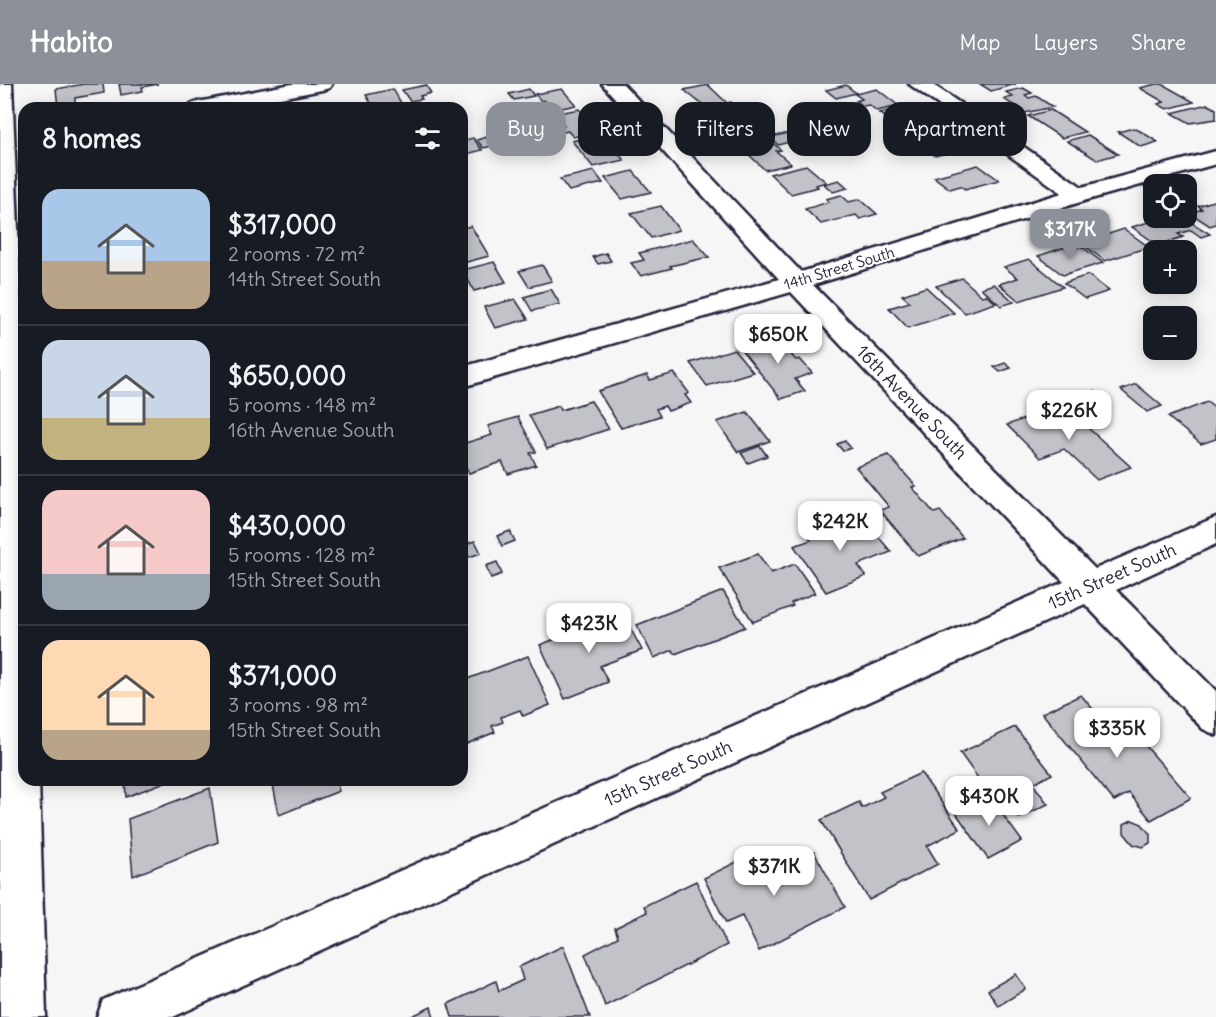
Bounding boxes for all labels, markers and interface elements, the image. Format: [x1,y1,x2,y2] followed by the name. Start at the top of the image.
[30,24,113,60] text: Habito
[960,29,1000,56] text: Map
[1033,29,1098,56] text: Layers
[1131,29,1186,56] text: Share
[486,102,566,156] chip: Buy
[578,102,663,156] chip: Rent
[675,102,775,156] chip: Filters
[787,102,871,156] chip: New
[883,102,1027,156] chip: Apartment
[42,122,141,155] text: 8 homes
[411,122,444,155] icon: filters
[1143,174,1197,360] map controls
[1143,174,1197,228] button: locate
[228,208,337,241] text: $317,000
[1028,209,1112,260] pin: $317K
[90,213,162,285] icon: home
[1044,216,1096,241] text: $317K
[1143,240,1197,294] button: +
[228,241,365,266] text: 2 rooms · 72 m²
[781,242,897,294] street label: 14th Street South
[228,266,381,291] text: 14th Street South
[1143,306,1197,360] button: −
[736,314,820,365] pin: $650K
[748,321,808,346] text: $650K
[852,340,972,464] street label: 16th Avenue South
[228,359,346,392] text: $650,000
[90,364,162,436] icon: home
[1027,390,1111,441] pin: $226K
[228,392,376,417] text: 5 rooms · 148 m²
[1041,397,1097,422] text: $226K
[228,417,395,442] text: 16th Avenue South
[798,501,882,552] pin: $242K
[812,508,868,533] text: $242K
[228,509,346,542] text: $430,000
[90,514,162,586] icon: home
[1044,537,1180,615] street label: 15th Street South
[228,542,376,567] text: 5 rooms · 128 m²
[228,567,381,592] text: 15th Street South
[547,603,631,654] pin: $423K
[560,610,618,635] text: $423K
[228,659,337,692] text: $371,000
[90,664,162,736] icon: home
[228,692,368,717] text: 3 rooms · 98 m²
[1075,708,1159,759] pin: $335K
[1088,715,1146,740] text: $335K
[228,717,381,742] text: 15th Street South
[600,734,736,812] street label: 15th Street South
[947,776,1031,827] pin: $430K
[959,783,1019,808] text: $430K
[732,846,816,897] pin: $371K
[748,853,800,878] text: $371K

